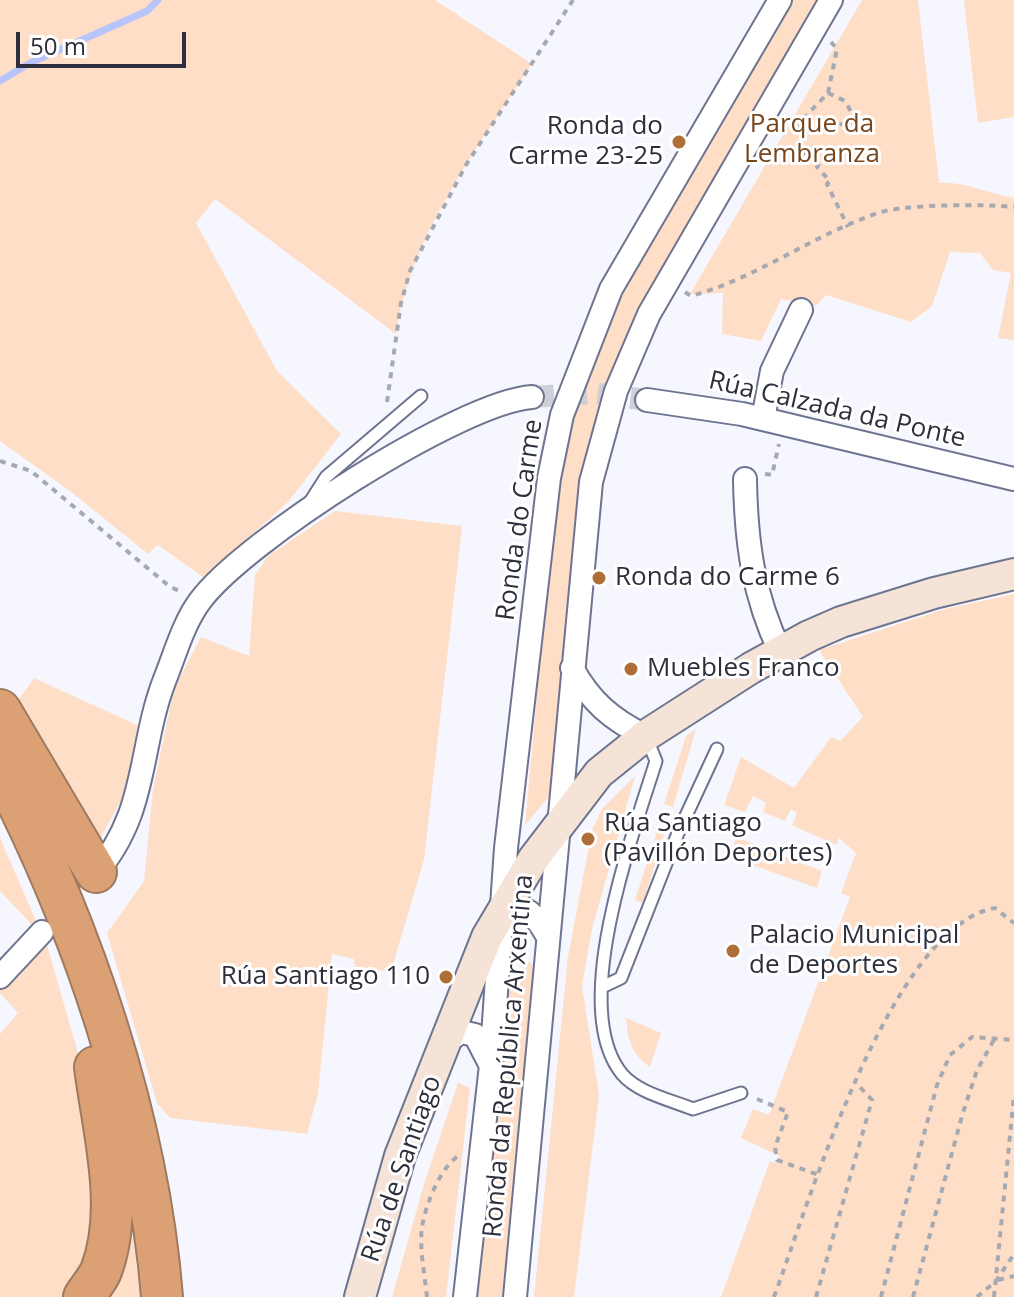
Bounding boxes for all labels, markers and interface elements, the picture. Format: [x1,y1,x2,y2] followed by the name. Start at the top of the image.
[20,16,190,66] scale bar
[30,29,86,62] text: 50 m
[744,109,880,170] park label: Parque da Lembranza
[508,111,663,172] place label: Ronda do Carme 23-25
[670,133,688,151] marker: Ronda do Carme 23-25
[706,365,968,455] street label: Rúa Calzada da Ponte
[490,417,550,623] street label: Ronda do Carme
[615,562,840,594] place label: Ronda do Carme 6
[590,569,608,587] marker: Ronda do Carme 6
[647,653,840,685] place label: Muebles Franco
[622,660,640,678] marker: Muebles Franco
[604,808,832,870] place label: Rúa Santiago (Pavillón Deportes)
[579,830,597,848] marker: Rúa Santiago (Pavillón Deportes)
[478,873,540,1239] street label: Ronda da República Arxentina
[749,920,959,982] place label: Palacio Municipal de Deportes
[724,942,742,960] marker: Palacio Municipal de Deportes
[221,961,430,993] place label: Rúa Santiago 110
[437,968,455,986] marker: Rúa Santiago 110
[355,1072,449,1266] street label: Rúa de Santiago

